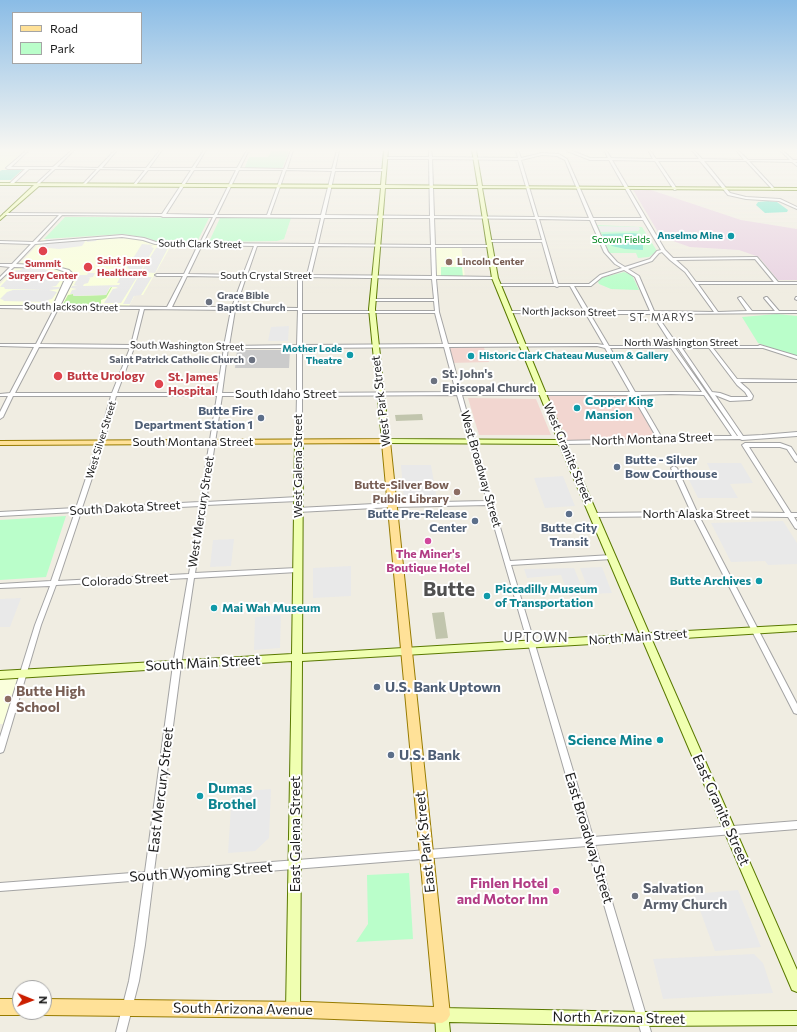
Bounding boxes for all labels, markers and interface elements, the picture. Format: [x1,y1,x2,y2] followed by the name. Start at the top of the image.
[12,12,142,64] legend
[50,21,78,35] text: Road
[50,41,75,55] text: Park
[657,230,723,242] place label: Anselmo Mine
[726,231,736,241] marker: Anselmo Mine
[592,234,650,246] park label: Scown Fields
[158,237,242,251] street label: South Clark Street
[37,245,49,257] marker: Summit Surgery Center
[97,255,150,278] place label: Saint James Healthcare
[457,256,524,268] place label: Lincoln Center
[444,257,454,267] marker: Lincoln Center
[8,258,78,282] place label: Summit Surgery Center
[82,261,94,273] marker: Saint James Healthcare
[220,270,312,282] street label: South Crystal Street
[217,290,285,314] place label: Grace Bible Baptist Church
[204,297,214,307] marker: Grace Bible Baptist Church
[24,300,118,314] street label: South Jackson Street
[522,305,616,319] street label: North Jackson Street
[630,310,694,324] district label: ST. MARYS
[624,337,738,349] street label: North Washington Street
[130,339,244,353] street label: South Washington Street
[282,343,342,366] place label: Mother Lode Theatre
[345,350,355,360] marker: Mother Lode Theatre
[479,350,669,362] place label: Historic Clark Chateau Museum & Gallery
[466,351,476,361] marker: Historic Clark Chateau Museum & Gallery
[109,354,244,366] place label: Saint Patrick Catholic Church
[247,355,257,365] marker: Saint Patrick Catholic Church
[368,355,394,447] street label: West Park Street
[442,367,537,395] place label: St. John's Episcopal Church
[67,369,145,383] place label: Butte Urology
[52,370,64,382] marker: Butte Urology
[168,370,218,398] place label: St. James Hospital
[429,376,439,386] marker: St. John's Episcopal Church
[153,378,165,390] marker: St. James Hospital
[235,387,337,401] street label: South Idaho Street
[585,394,653,422] place label: Copper King Mansion
[83,400,119,480] street label: West Silver Street
[540,401,596,505] street label: West Granite Street
[572,403,582,413] marker: Copper King Mansion
[135,404,253,432] place label: Butte Fire Department Station 1
[457,409,505,529] street label: West Broadway Street
[256,413,266,423] marker: Butte Fire Department Station 1
[291,414,305,518] street label: West Galena Street
[591,430,713,448] street label: North Montana Street
[132,435,254,449] street label: South Montana Street
[625,453,717,481] place label: Butte - Silver Bow Courthouse
[185,455,217,569] street label: West Mercury Street
[612,462,622,472] marker: Butte - Silver Bow Courthouse
[354,478,449,506] place label: Butte-Silver Bow Public Library
[452,487,462,497] marker: Butte-Silver Bow Public Library
[69,498,181,518] street label: South Dakota Street
[367,507,467,535] place label: Butte Pre-Release Center
[642,507,750,521] street label: North Alaska Street
[564,509,574,519] marker: Butte City Transit
[470,516,480,526] marker: Butte Pre-Release Center
[541,521,597,549] place label: Butte City Transit
[423,536,433,546] marker: The Miner's Boutique Hotel
[386,547,470,575] place label: The Miner's Boutique Hotel
[81,571,169,589] street label: Colorado Street
[670,574,751,588] place label: Butte Archives
[754,576,764,586] marker: Butte Archives
[423,577,475,601] district label: Butte
[495,582,597,610] place label: Piccadilly Museum of Transportation
[482,591,492,601] marker: Piccadilly Museum of Transportation
[222,601,320,615] place label: Mai Wah Museum
[209,603,219,613] marker: Mai Wah Museum
[588,626,688,648] street label: North Main Street
[504,630,568,646] district label: UPTOWN
[145,652,261,674] street label: South Main Street
[385,679,501,695] place label: U.S. Bank Uptown
[372,682,382,692] marker: U.S. Bank Uptown
[16,683,85,716] place label: Butte High School
[3,694,13,704] marker: Butte High School
[145,726,177,854] street label: East Mercury Street
[568,732,652,748] place label: Science Mine
[655,735,665,745] marker: Science Mine
[399,747,460,763] place label: U.S. Bank
[386,750,396,760] marker: U.S. Bank
[689,752,753,868] street label: East Granite Street
[561,770,617,906] street label: East Broadway Street
[287,776,303,892] street label: East Galena Street
[208,780,256,812] place label: Dumas Brothel
[411,790,439,894] street label: East Park Street
[195,791,205,801] marker: Dumas Brothel
[129,859,273,885] street label: South Wyoming Street
[457,875,548,908] place label: Finlen Hotel and Motor Inn
[643,880,727,912] place label: Salvation Army Church
[551,886,561,896] marker: Finlen Hotel and Motor Inn
[630,891,640,901] marker: Salvation Army Church
[12,980,52,1020] north arrow
[37,996,50,1004] text: N
[173,999,313,1019] street label: South Arizona Avenue
[553,1008,685,1028] street label: North Arizona Street

